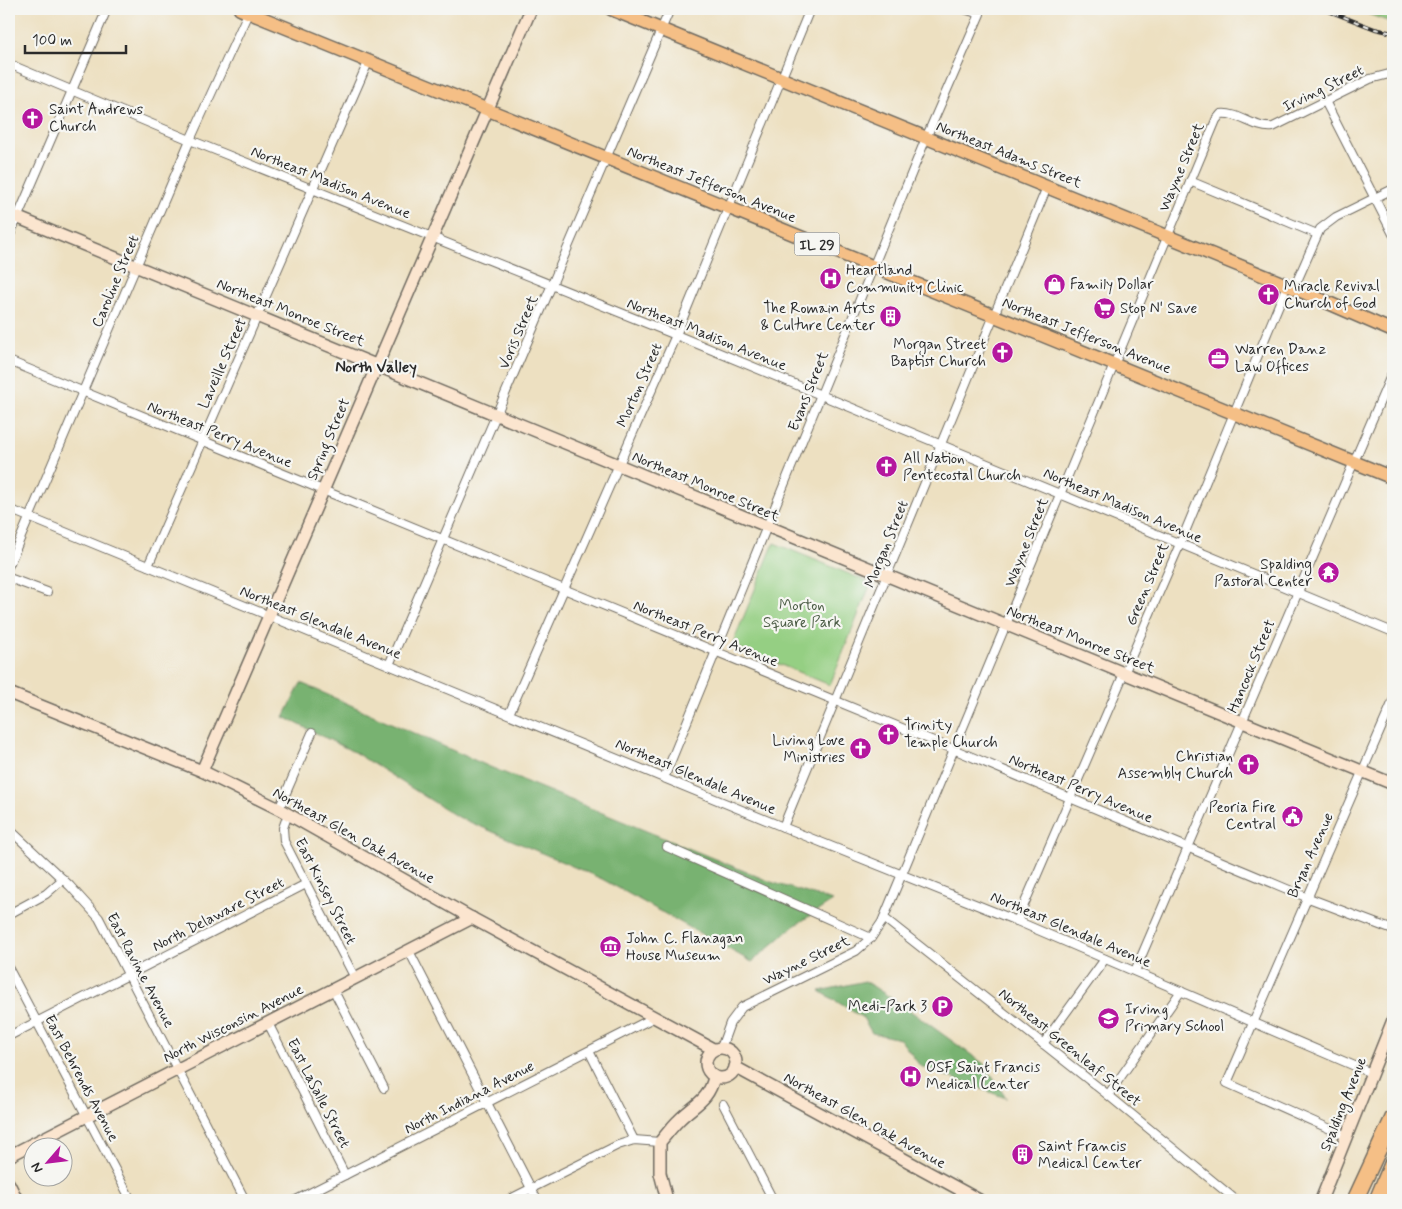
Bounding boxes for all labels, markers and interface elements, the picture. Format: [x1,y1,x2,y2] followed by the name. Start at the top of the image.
[25,22,126,54] scale bar
[32,31,72,51] text: 100 m
[1280,61,1368,117] street label: Irving Street
[49,100,144,137] place label: Saint Andrews Church
[21,106,45,130] church icon: Saint Andrews Church
[933,117,1084,193] street label: Northeast Adams Street
[1154,120,1210,215] street label: Wayne Street
[248,142,414,224] street label: Northeast Madison Avenue
[624,142,799,228] street label: Northeast Jefferson Avenue
[87,232,145,331] street label: Caroline Street
[794,232,840,255] road number: IL 29
[846,261,964,298] place label: Heartland Community Clinic
[818,267,842,291] hospital icon: Heartland Community Clinic
[1042,272,1066,296] shop icon: Family Dollar
[214,274,368,352] street label: Northeast Monroe Street
[1070,275,1154,295] place label: Family Dollar
[1284,277,1380,314] place label: Miracle Revival Church of God
[1256,283,1280,307] church icon: Miracle Revival Church of God
[494,292,543,372] street label: Voris Street
[999,293,1174,379] street label: Northeast Jefferson Avenue
[624,294,790,376] street label: Northeast Madison Avenue
[1092,296,1116,320] supermarket icon: Stop N' Save
[760,299,876,336] place label: The Romain Arts & Culture Center
[1120,299,1197,319] place label: Stop N' Save
[879,305,903,329] building icon: The Romain Arts & Culture Center
[194,315,252,412] street label: Laveille Street
[891,335,986,372] place label: Morgan Street Baptist Church
[612,340,668,431] street label: Morton Street
[1235,340,1326,377] place label: Warren Danz Law Offices
[990,341,1014,365] church icon: Morgan Street Baptist Church
[1207,346,1231,370] office icon: Warren Danz Law Offices
[784,348,834,434] street label: Evans Street
[335,357,417,378] district label: North Valley
[303,395,356,484] street label: Spring Street
[144,397,295,473] street label: Northeast Perry Avenue
[629,447,783,527] street label: Northeast Monroe Street
[903,449,1021,486] place label: All Nation Pentecostal Church
[875,455,899,479] church icon: All Nation Pentecostal Church
[1040,463,1205,548] street label: Northeast Madison Avenue
[1000,495,1054,590] street label: Wayne Street
[860,497,915,591] street label: Morgan Street
[1122,540,1174,629] street label: Green Street
[1214,555,1312,592] place label: Spalding Pastoral Center
[1316,561,1340,585] temple icon: Spalding Pastoral Center
[237,581,404,665] street label: Northeast Glendale Avenue
[630,596,781,672] street label: Northeast Perry Avenue
[763,596,841,633] park label: Morton Square Park
[1004,601,1158,679] street label: Northeast Monroe Street
[1223,617,1281,716] street label: Hancock Street
[904,716,998,753] place label: Trinity Temple Church
[876,722,900,746] church icon: Trinity Temple Church
[772,731,845,768] place label: Living Love Ministries
[612,734,779,820] street label: Northeast Glendale Avenue
[849,737,873,761] church icon: Living Love Ministries
[1117,747,1233,784] place label: Christian Assembly Church
[1006,750,1156,828] street label: Northeast Perry Avenue
[1237,753,1261,777] church icon: Christian Assembly Church
[269,783,438,889] street label: Northeast Glen Oak Avenue
[1209,798,1276,835] place label: Peoria Fire Central
[1280,804,1304,828] public building icon: Peoria Fire Central
[1283,809,1339,901] street label: Bryan Avenue
[290,835,361,948] street label: East Kinsey Street
[149,873,288,957] street label: North Delaware Street
[987,887,1154,973] street label: Northeast Glendale Avenue
[101,909,179,1032] street label: East Ravine Avenue
[626,929,743,966] place label: John C. Flanagan House Museum
[760,931,853,991] street label: Wayne Street
[598,935,622,959] museum icon: John C. Flanagan House Museum
[160,980,307,1068] street label: North Wisconsin Avenue
[994,984,1145,1112] street label: Northeast Greenleaf Street
[931,994,955,1018] parking icon: Medi-Park 3
[848,997,927,1017] place label: Medi-Park 3
[1125,1000,1224,1037] place label: Irving Primary School
[1097,1006,1121,1030] school or university icon: Irving Primary School
[39,1012,123,1145] street label: East Behrends Avenue
[282,1035,355,1152] street label: East LaSalle Street
[1316,1054,1373,1155] street label: Spalding Avenue
[401,1056,538,1139] street label: North Indiana Avenue
[926,1058,1041,1095] place label: OSF Saint Francis Medical Center
[898,1064,922,1088] hospital icon: OSF Saint Francis Medical Center
[780,1068,949,1174] street label: Northeast Glen Oak Avenue
[22,1136,72,1186] north arrow
[1038,1137,1142,1174] place label: Saint Francis Medical Center
[1010,1143,1034,1167] building icon: Saint Francis Medical Center
[27,1159,48,1176] text: N

